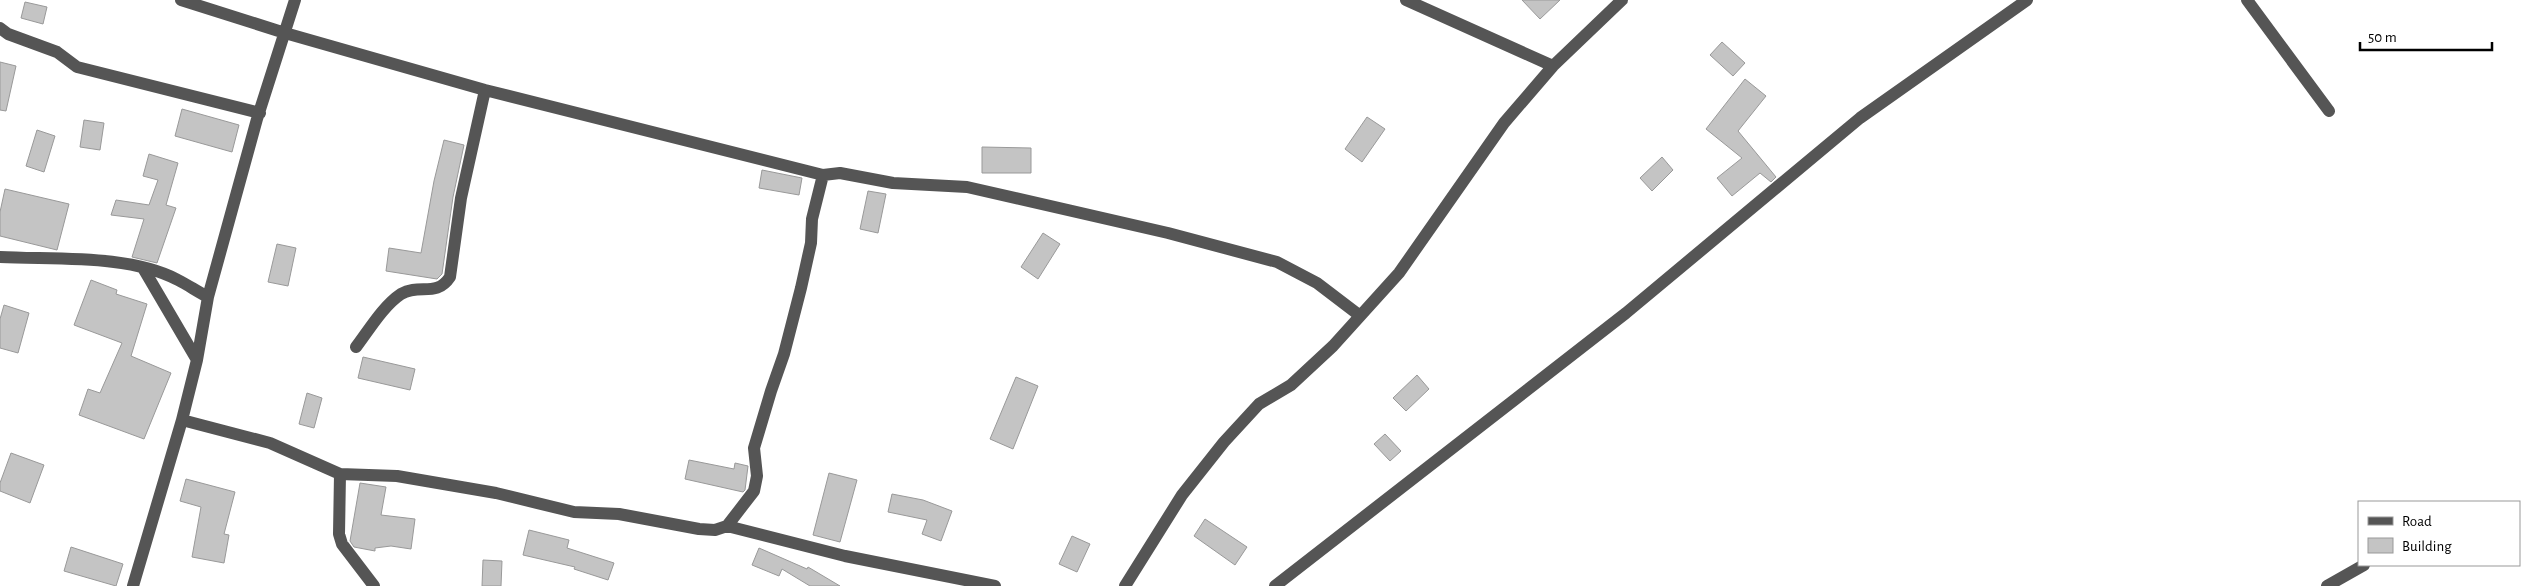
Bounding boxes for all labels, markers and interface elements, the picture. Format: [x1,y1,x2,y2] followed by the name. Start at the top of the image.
[2360,20,2492,52] scale bar
[2368,30,2397,45] text: 50 m
[2358,501,2520,566] legend
[2402,514,2432,529] text: Road
[2402,539,2452,554] text: Building

